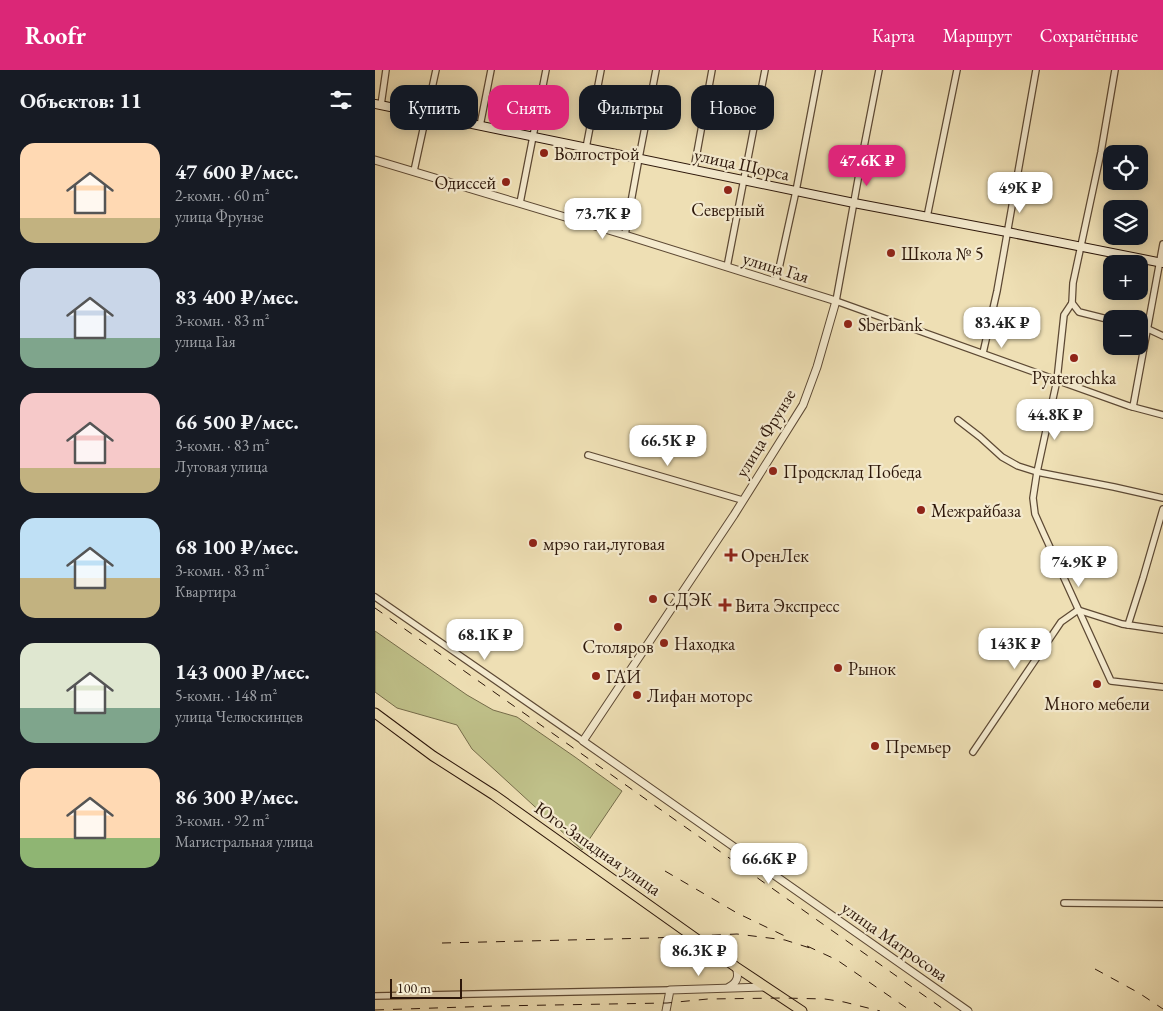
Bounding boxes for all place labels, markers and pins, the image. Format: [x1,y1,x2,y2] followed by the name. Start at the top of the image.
[554,142,640,165] place label: Волгострой
[821,144,913,187] pin: 47.6K ₽
[538,147,550,159] marker: Волгострой
[435,171,496,194] place label: Одиссей
[985,172,1055,214] pin: 49K ₽
[500,176,512,188] marker: Одиссей
[722,184,734,196] marker: Северный
[557,198,649,240] pin: 73.7K ₽
[691,198,765,221] place label: Северный
[901,242,984,265] place label: Школа № 5
[885,247,897,259] marker: Школа № 5
[956,306,1048,349] pin: 83.4K ₽
[858,313,923,336] place label: Sberbank
[842,318,854,330] marker: Sberbank
[1068,352,1080,364] marker: Pyaterochka
[1032,366,1117,389] place label: Pyaterochka
[1009,398,1101,441] pin: 44.8K ₽
[622,424,714,467] pin: 66.5K ₽
[783,460,923,483] place label: Продсклад Победа
[767,465,779,477] marker: Продсклад Победа
[931,499,1022,522] place label: Межрайбаза
[915,504,927,516] marker: Межрайбаза
[543,532,665,555] place label: мрэо гаи,луговая
[527,537,539,549] marker: мрэо гаи,луговая
[741,544,809,567] place label: ОренЛек
[1033,546,1125,588] pin: 74.9K ₽
[725,549,737,561] marker: ОренЛек
[663,588,712,611] place label: СДЭК
[647,593,659,605] marker: СДЭК
[735,594,840,617] place label: Вита Экспресс
[719,599,731,611] marker: Вита Экспресс
[439,618,531,661] pin: 68.1K ₽
[612,621,624,633] marker: Столяров
[974,628,1056,670] pin: 143K ₽
[674,632,736,655] place label: Находка
[582,635,654,658] place label: Столяров
[658,637,670,649] marker: Находка
[848,657,896,680] place label: Рынок
[832,662,844,674] marker: Рынок
[606,665,641,688] place label: ГАИ
[590,670,602,682] marker: ГАИ
[1091,678,1103,690] marker: Много мебели
[647,684,753,707] place label: Лифан моторс
[631,689,643,701] marker: Лифан моторс
[1044,692,1150,715] place label: Много мебели
[885,735,951,758] place label: Премьер
[869,740,881,752] marker: Премьер
[723,842,815,885] pin: 66.6K ₽
[653,934,745,977] pin: 86.3K ₽

